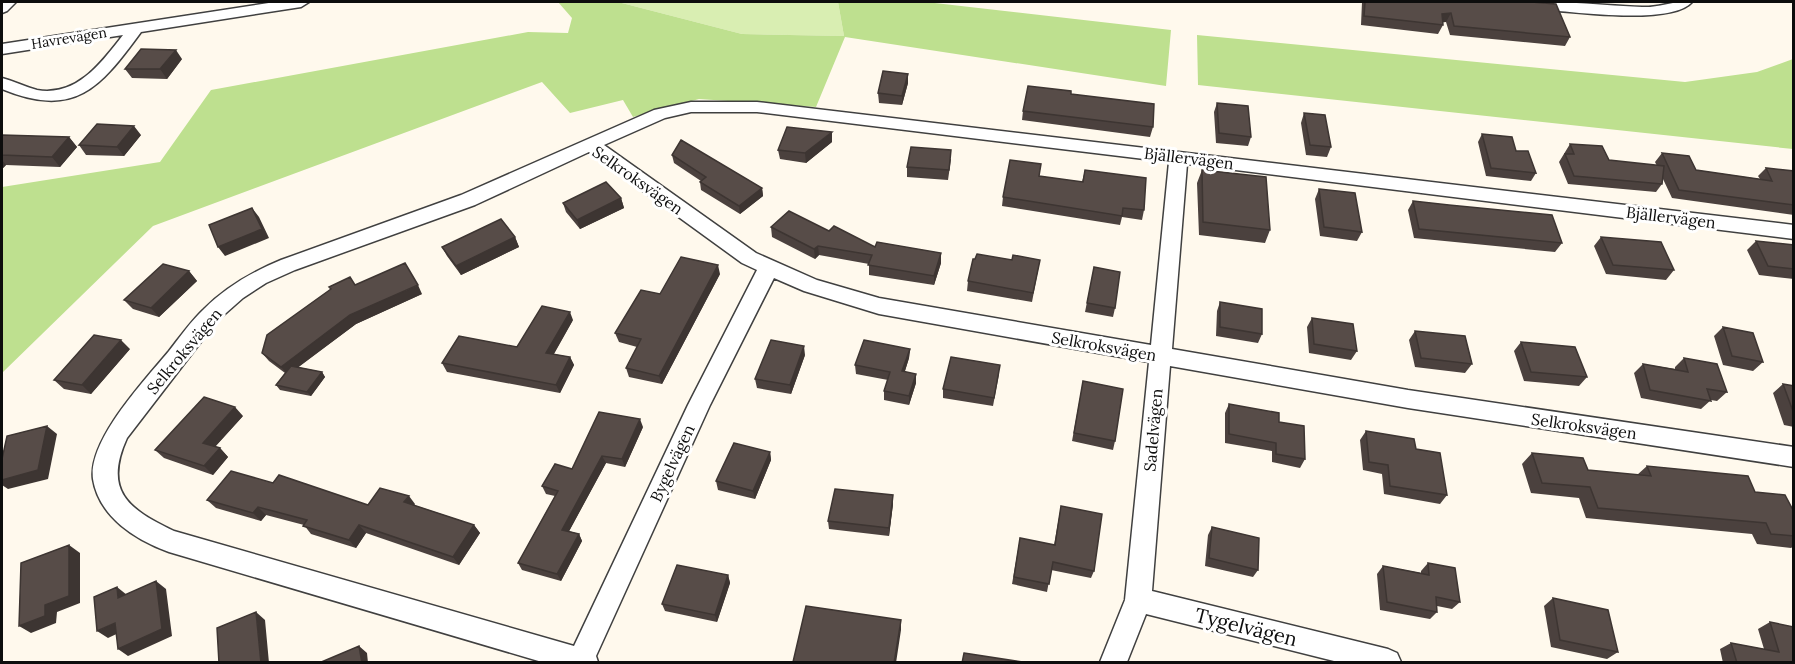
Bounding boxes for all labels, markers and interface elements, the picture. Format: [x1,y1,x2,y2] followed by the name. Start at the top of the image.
[30,23,109,53] street label: Havrevägen
[589,141,687,219] street label: Selkroksvägen
[1143,143,1235,173] street label: Bjällervägen
[1625,202,1717,232] street label: Bjällervägen
[142,304,226,398] street label: Selkroksvägen
[1050,327,1158,365] street label: Selkroksvägen
[1139,387,1167,472] street label: Sadelvägen
[1530,409,1638,443] street label: Selkroksvägen
[645,421,699,505] street label: Bygelvägen
[1192,602,1300,651] street label: Tygelvägen

